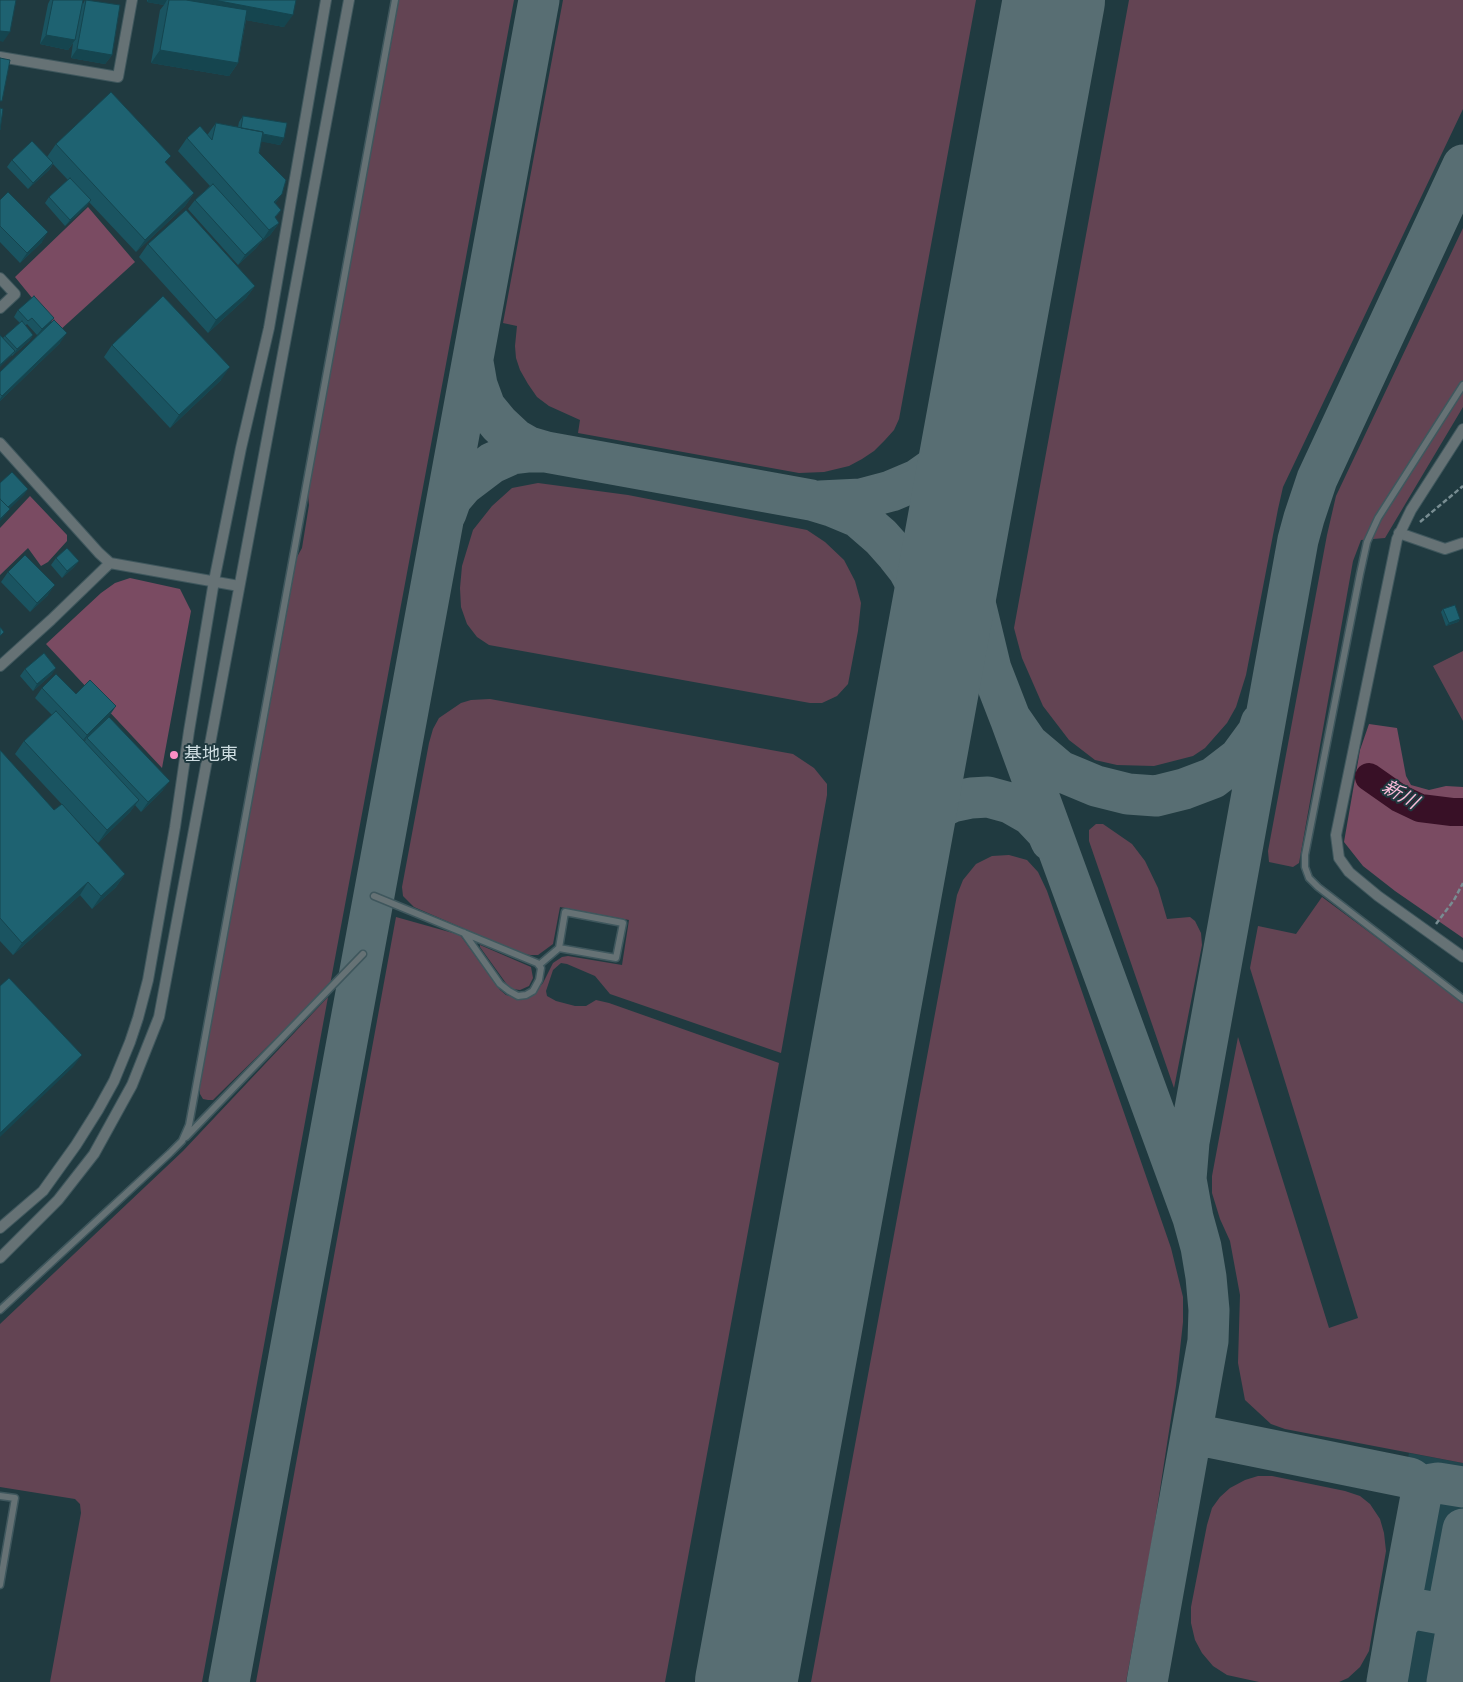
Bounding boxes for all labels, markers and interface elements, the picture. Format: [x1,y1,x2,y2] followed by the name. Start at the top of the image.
[184,744,238,766] place label: 基地東
[168,749,180,761] marker: 基地東
[1378,776,1422,814] water label: 新川

